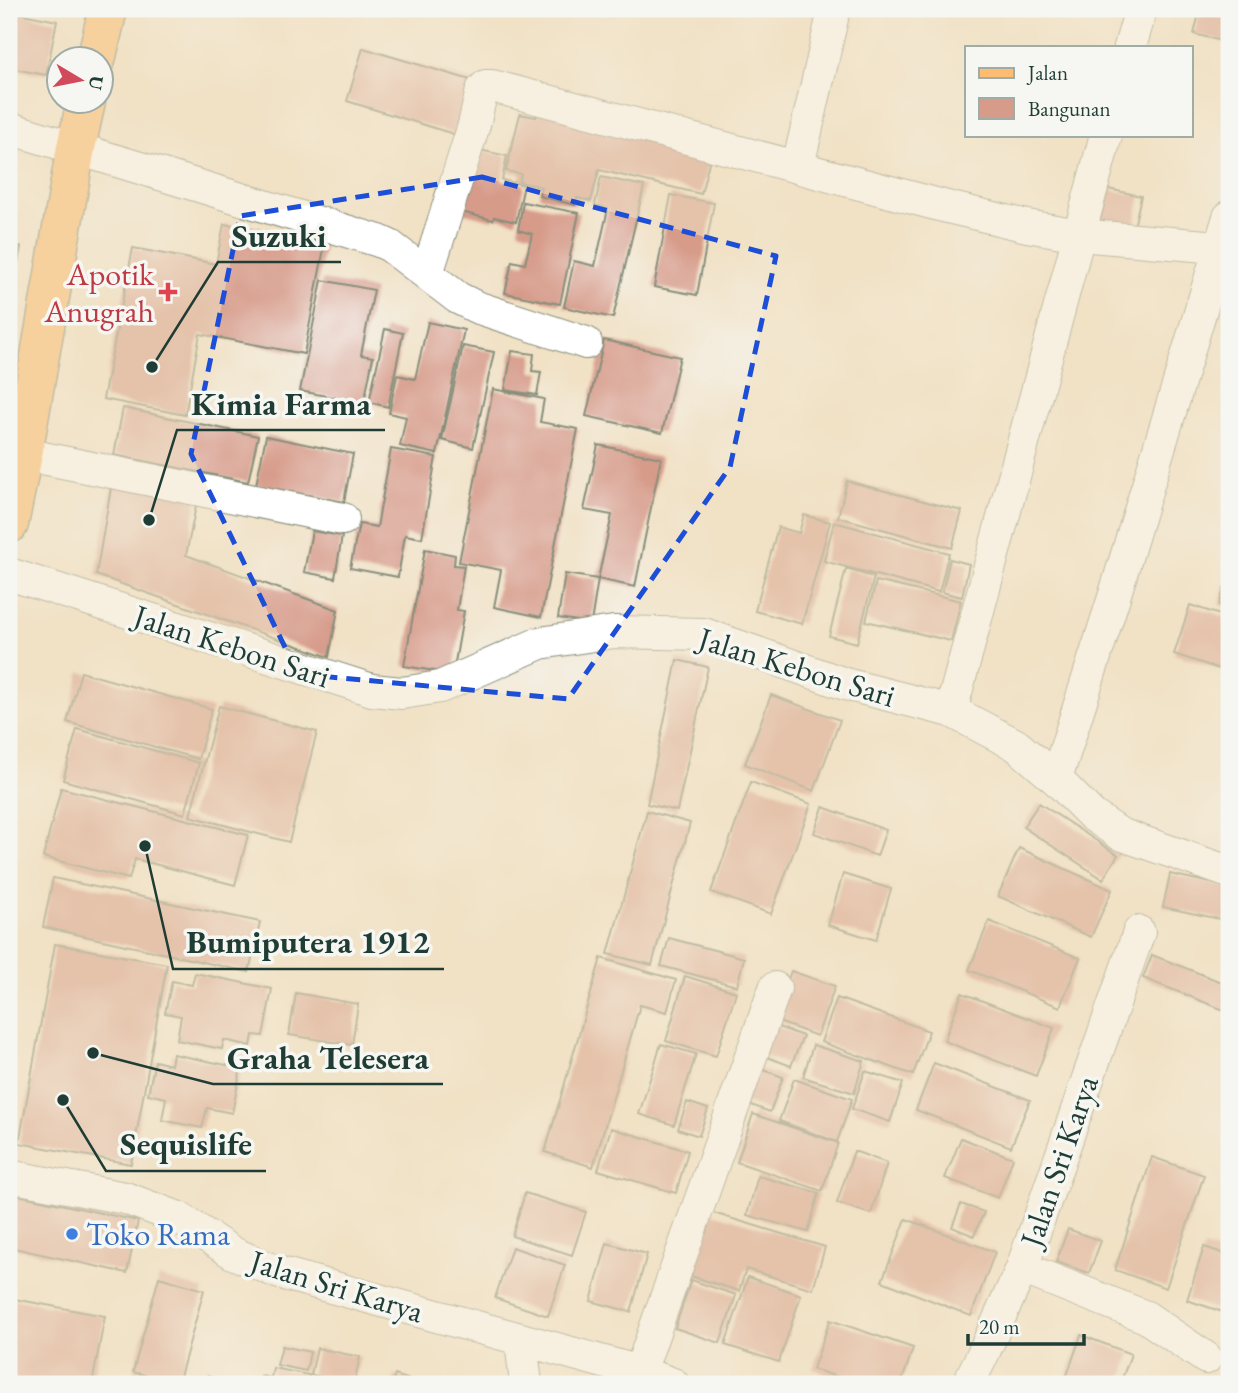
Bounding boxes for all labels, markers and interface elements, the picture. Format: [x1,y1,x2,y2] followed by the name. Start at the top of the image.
[46,46,116,116] north arrow
[965,46,1192,136] legend
[1026,59,1068,86] text: Jalan
[83,74,110,92] text: U
[1028,95,1111,122] text: Bangunan
[218,208,341,262] callout: Suzuki
[232,214,327,257] text: Suzuki
[43,253,155,332] place label: Apotik Anugrah
[160,284,176,300] marker: Apotik Anugrah
[177,376,385,430] callout: Kimia Farma
[191,382,372,425] text: Kimia Farma
[126,594,335,697] street label: Jalan Kebon Sari
[691,616,901,717] street label: Jalan Kebon Sari
[173,915,444,969] callout: Bumiputera 1912
[186,920,430,963] text: Bumiputera 1912
[213,1030,443,1084] callout: Graha Telesera
[227,1036,430,1079] text: Graha Telesera
[1009,1069,1108,1255] street label: Jalan Sri Karya
[106,1117,266,1171] callout: Sequislife
[120,1122,252,1165] text: Sequislife
[86,1213,230,1255] place label: Toko Rama
[64,1226,80,1242] marker: Toko Rama
[243,1239,429,1332] street label: Jalan Sri Karya
[968,1302,1084,1346] scale bar
[979,1313,1020,1340] text: 20 m

